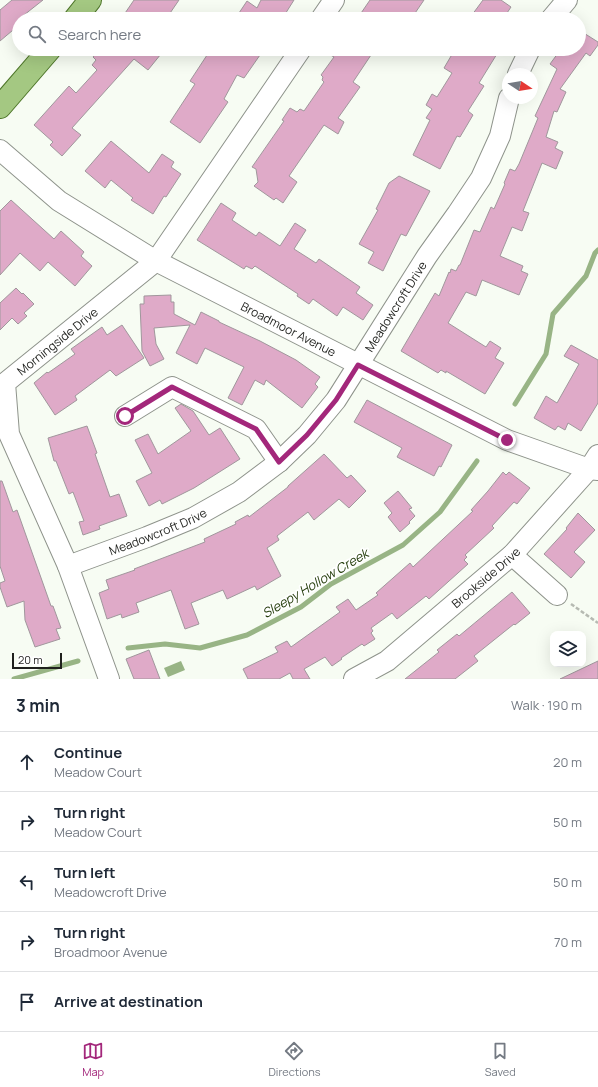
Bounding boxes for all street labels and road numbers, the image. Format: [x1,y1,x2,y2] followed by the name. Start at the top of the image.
[360,258,430,355] street label: Meadowcroft Drive
[238,297,339,360] street label: Broadmoor Avenue
[13,303,101,379] street label: Morningside Drive
[106,504,210,559] street label: Meadowcroft Drive
[448,543,524,611] street label: Brookside Drive

